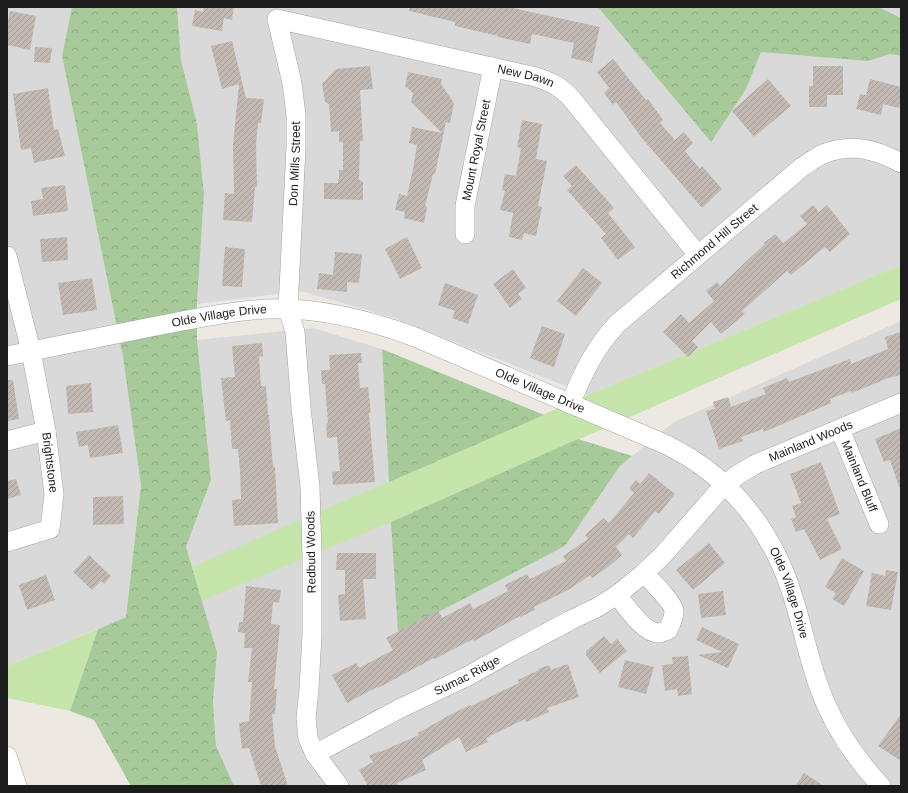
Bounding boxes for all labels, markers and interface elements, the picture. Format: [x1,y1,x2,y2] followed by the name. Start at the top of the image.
[496,62,557,90] street label: New Dawn
[459,98,493,202] street label: Mount Royal Street
[286,121,303,207] street label: Don Mills Street
[668,200,761,282] street label: Richmond Hill Street
[170,302,267,330] street label: Olde Village Drive
[493,365,587,416] street label: Olde Village Drive
[767,417,855,465] street label: Mainland Woods
[39,431,61,494] street label: Brightstone
[838,438,881,515] street label: Mainland Bluff
[303,511,319,593] street label: Redbud Woods
[767,545,811,640] street label: Olde Village Drive
[432,652,502,698] street label: Sumac Ridge

